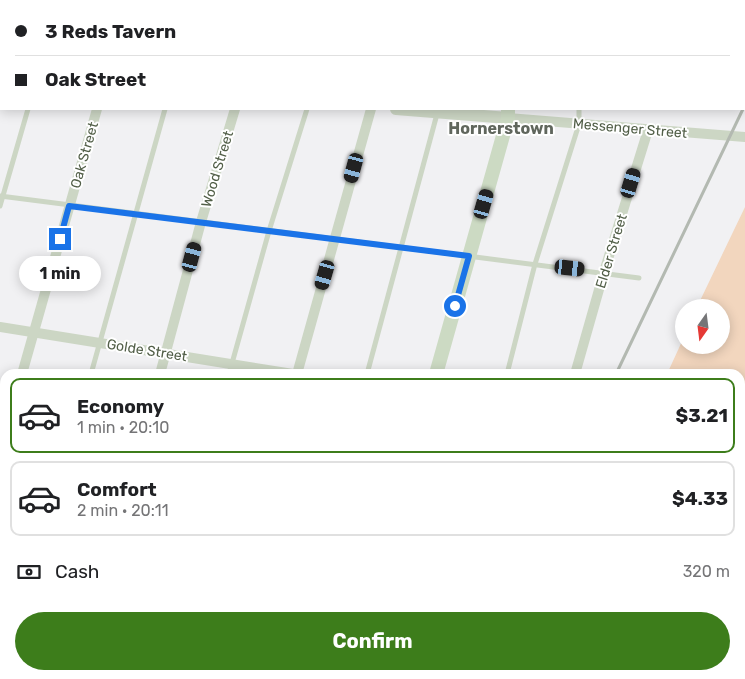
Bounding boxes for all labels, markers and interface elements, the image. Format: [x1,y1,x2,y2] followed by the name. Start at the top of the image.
[45,20,176,43] text: 3 Reds Tavern
[45,68,146,91] text: Oak Street
[572,115,688,142] street label: Messenger Street
[448,119,554,138] district label: Hornerstown
[67,120,102,190] street label: Oak Street
[198,128,237,210] street label: Wood Street
[342,152,365,184] car
[619,166,642,200] car
[472,188,495,220] car
[592,211,631,290] street label: Elder Street
[49,228,71,250] route end
[180,241,203,273] car
[19,256,101,292] callout: 1 min
[313,259,336,291] car
[554,259,585,277] car
[40,264,80,283] text: 1 min
[444,295,466,317] route start
[675,299,730,354] north arrow
[675,299,730,354] map controls
[106,336,189,365] street label: Golde Street
[17,393,62,438] icon: car
[77,395,164,418] text: Economy
[676,404,728,427] text: $3.21
[77,418,169,437] text: 1 min · 20:10
[17,476,62,521] icon: car
[77,478,157,501] text: Comfort
[672,487,728,510] text: $4.33
[77,501,169,520] text: 2 min · 20:11
[15,558,43,586] icon: cash
[55,560,99,583] text: Cash
[683,562,730,581] text: 320 m
[15,612,730,670] button: Confirm

